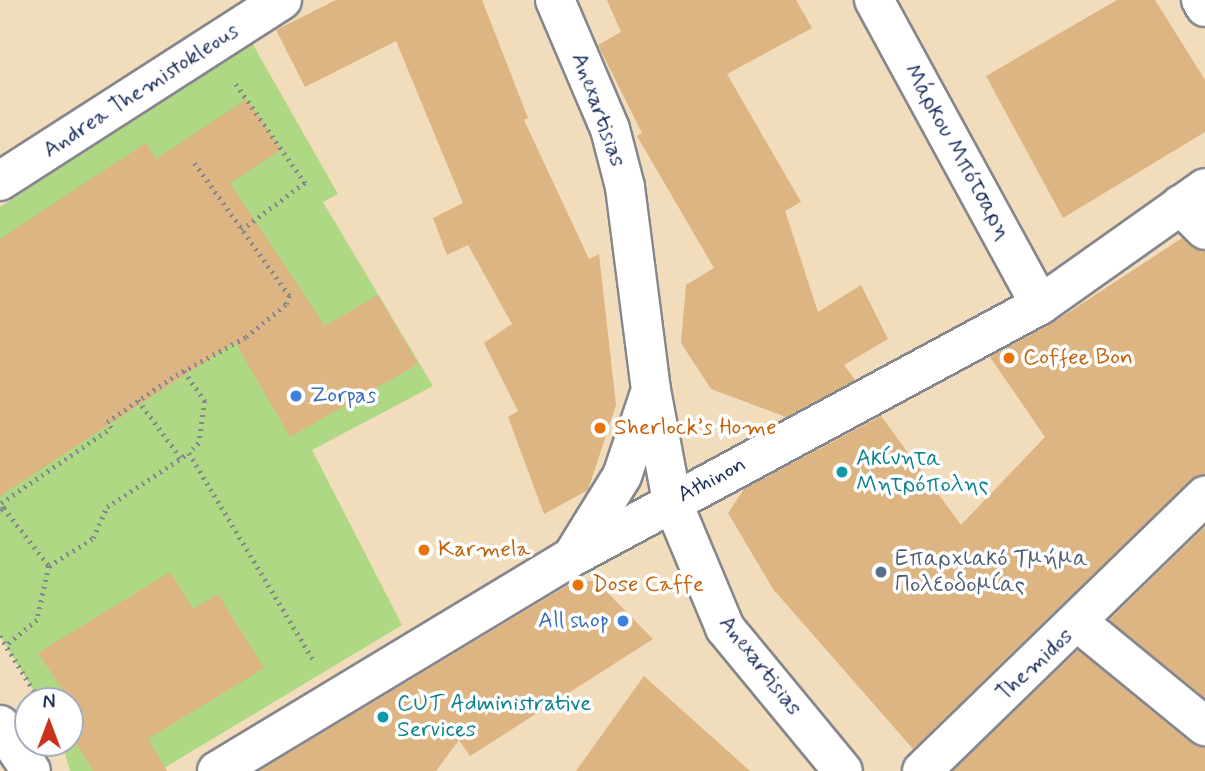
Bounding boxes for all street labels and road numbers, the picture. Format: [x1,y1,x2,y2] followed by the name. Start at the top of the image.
[38,17,244,165] street label: Andrea Themistokleous
[565,49,631,171] street label: Anexartisias
[897,59,1017,245] street label: Μάρκου Μπότσαρη
[673,451,751,509] street label: Athinon
[712,610,808,722] street label: Anexartisias
[991,623,1079,707] street label: Themidos

